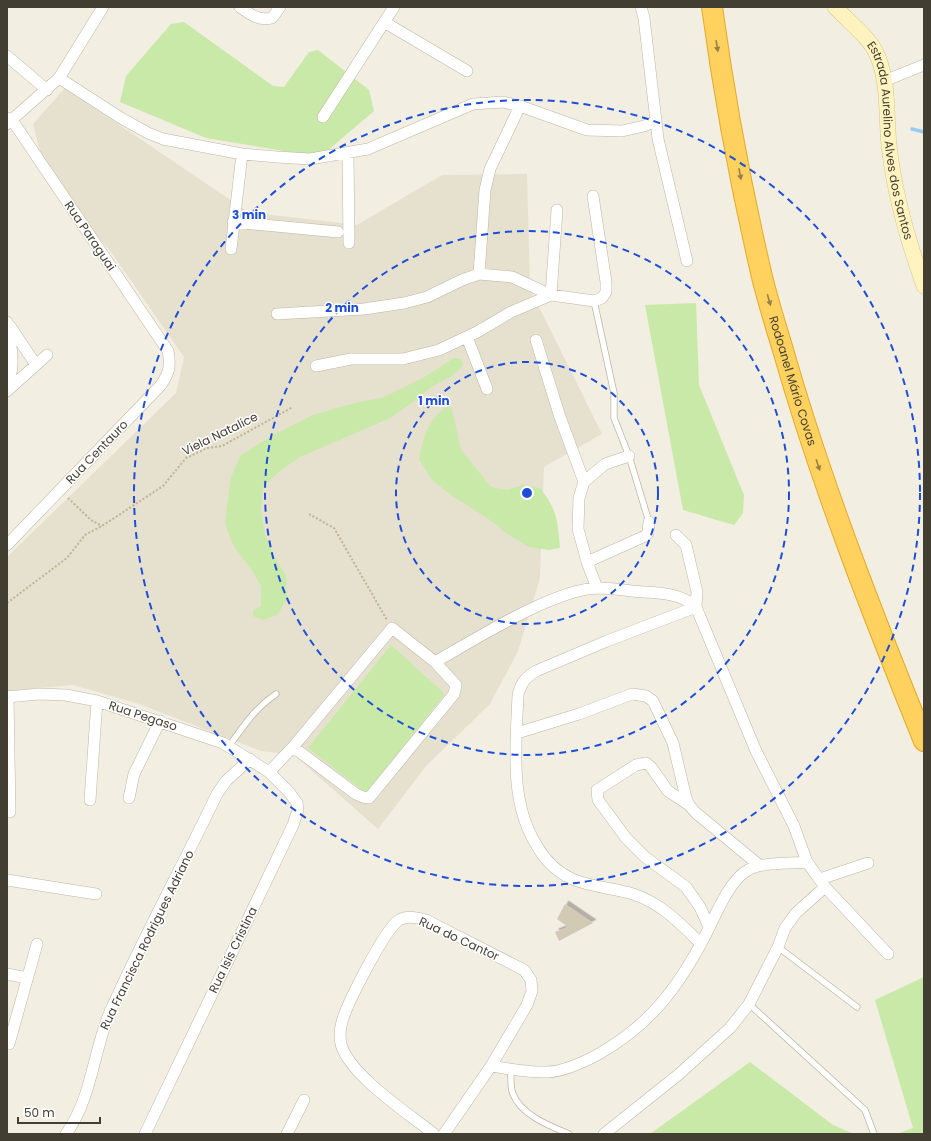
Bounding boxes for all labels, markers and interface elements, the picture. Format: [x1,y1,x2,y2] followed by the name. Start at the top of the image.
[863,37,917,242] street label: Estrada Aurelino Alves dos Santos
[714,40,720,52] one-way arrow
[737,167,743,180] one-way arrow
[61,197,120,274] street label: Rua Paraguai
[232,206,266,223] text: 3 min
[766,295,772,307] one-way arrow
[325,299,359,316] text: 2 min
[765,314,821,448] street label: Rodoanel Mário Covas
[418,392,450,409] text: 1 min
[179,408,261,459] street label: Viela Natalice
[62,416,132,487] street label: Rua Centauro
[816,459,822,471] one-way arrow
[520,486,534,500] centre of rings
[107,696,180,735] street label: Rua Pegaso
[96,847,198,1033] street label: Rua Francisca Rodrigues Adriano
[204,904,261,996] street label: Rua Isis Cristina
[416,912,503,965] street label: Rua do Cantor
[18,1099,100,1125] scale bar
[24,1104,55,1121] text: 50 m

